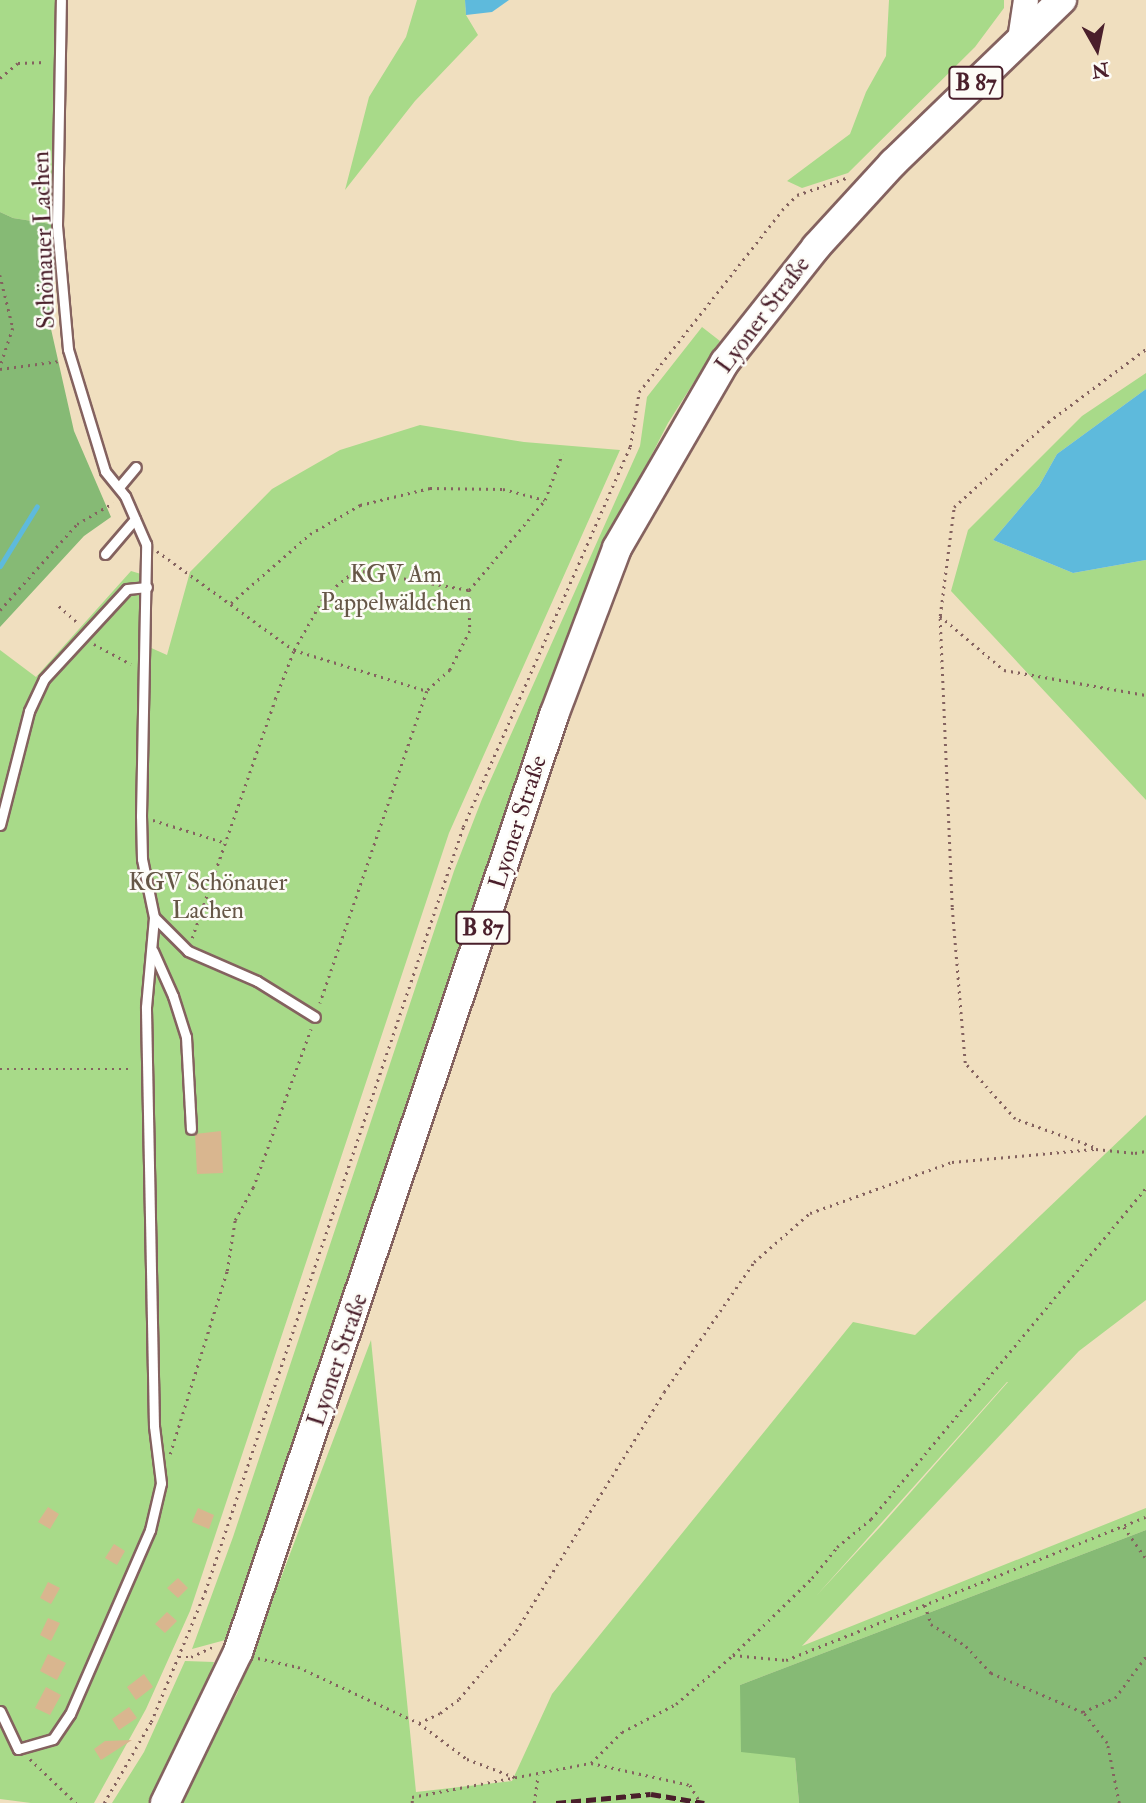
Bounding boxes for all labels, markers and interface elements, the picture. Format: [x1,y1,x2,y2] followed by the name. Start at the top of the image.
[1062,14,1132,84] north arrow
[1090,57,1111,83] text: N
[948,64,1004,102] road number: B 87
[27,151,61,329] street label: Schönauer Lachen
[710,251,816,379] street label: Lyoner Straße
[321,561,471,617] park label: KGV Am Pappelwäldchen
[483,752,553,892] street label: Lyoner Straße
[129,869,287,925] park label: KGV Schönauer Lachen
[455,909,511,948] road number: B 87
[302,1290,374,1430] street label: Lyoner Straße

